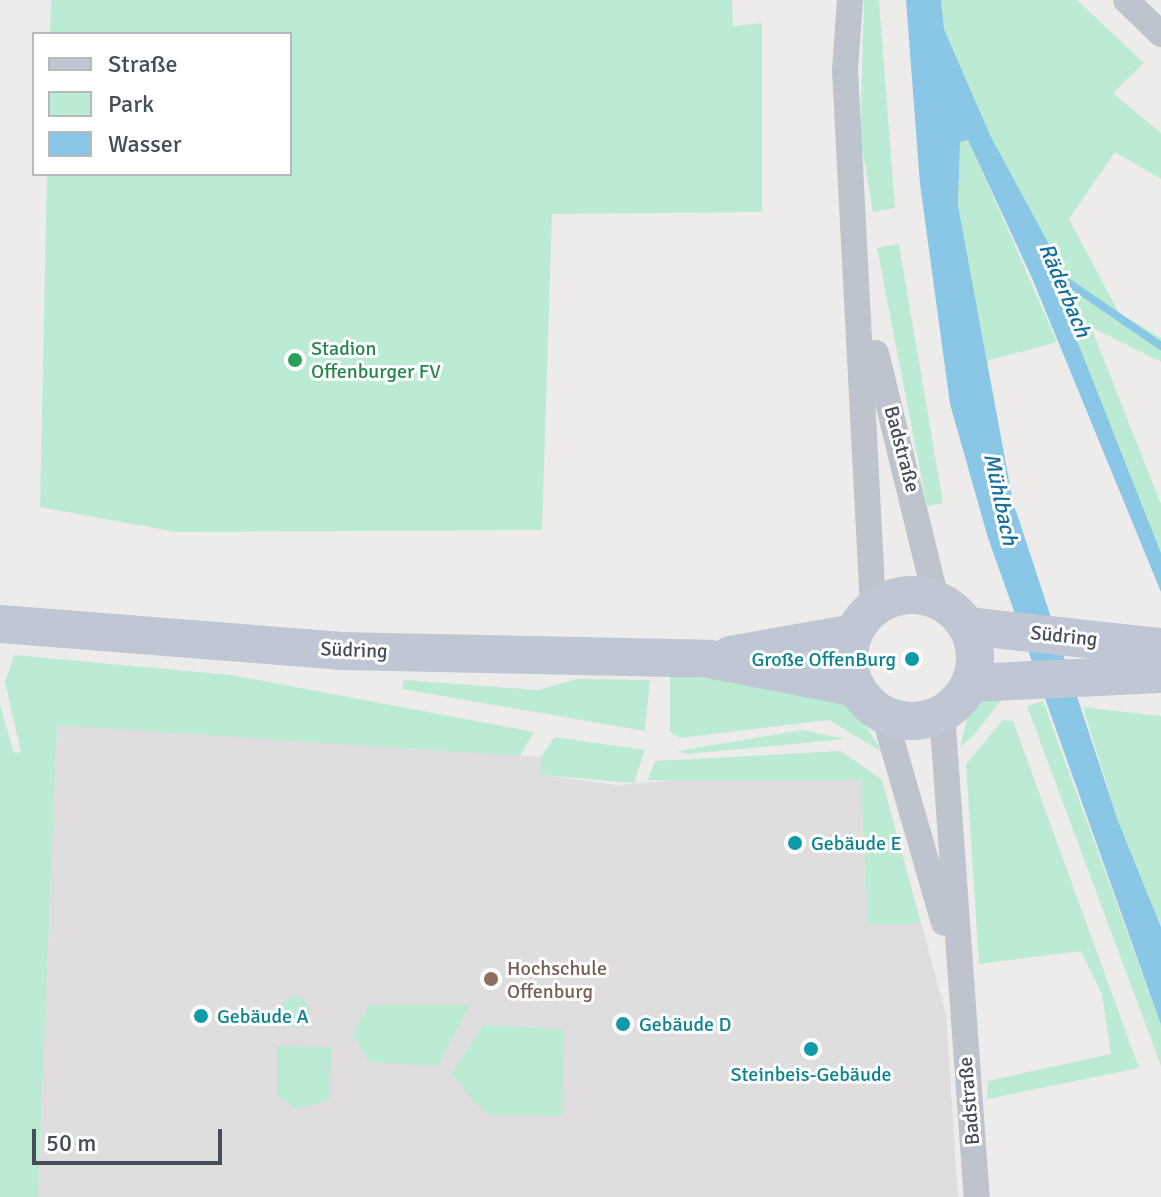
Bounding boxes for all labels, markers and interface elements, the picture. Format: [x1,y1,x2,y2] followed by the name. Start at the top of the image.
[32,32,292,176] legend
[108,49,178,79] text: Straße
[108,89,154,119] text: Park
[108,129,182,159] text: Wasser
[1033,239,1097,341] water label: Räderbach
[311,336,441,383] place label: Stadion Offenburger FV
[286,351,304,369] marker: Stadion Offenburger FV
[879,403,925,495] street label: Badstraße
[978,451,1024,547] water label: Mühlbach
[1029,621,1099,651] street label: Südring
[320,637,388,663] street label: Südring
[751,647,896,671] place label: Große OffenBurg
[903,650,921,668] marker: Große OffenBurg
[811,831,902,855] place label: Gebäude E
[786,834,804,852] marker: Gebäude E
[507,956,607,1003] place label: Hochschule Offenburg
[482,970,500,988] marker: Hochschule Offenburg
[217,1004,309,1028] place label: Gebäude A
[192,1007,210,1025] marker: Gebäude A
[639,1012,731,1036] place label: Gebäude D
[614,1015,632,1033] marker: Gebäude D
[802,1040,820,1058] marker: Steinbeis-Gebäude
[953,1056,985,1146] street label: Badstraße
[730,1062,892,1086] place label: Steinbeis-Gebäude
[36,1113,226,1163] scale bar
[46,1128,96,1158] text: 50 m

